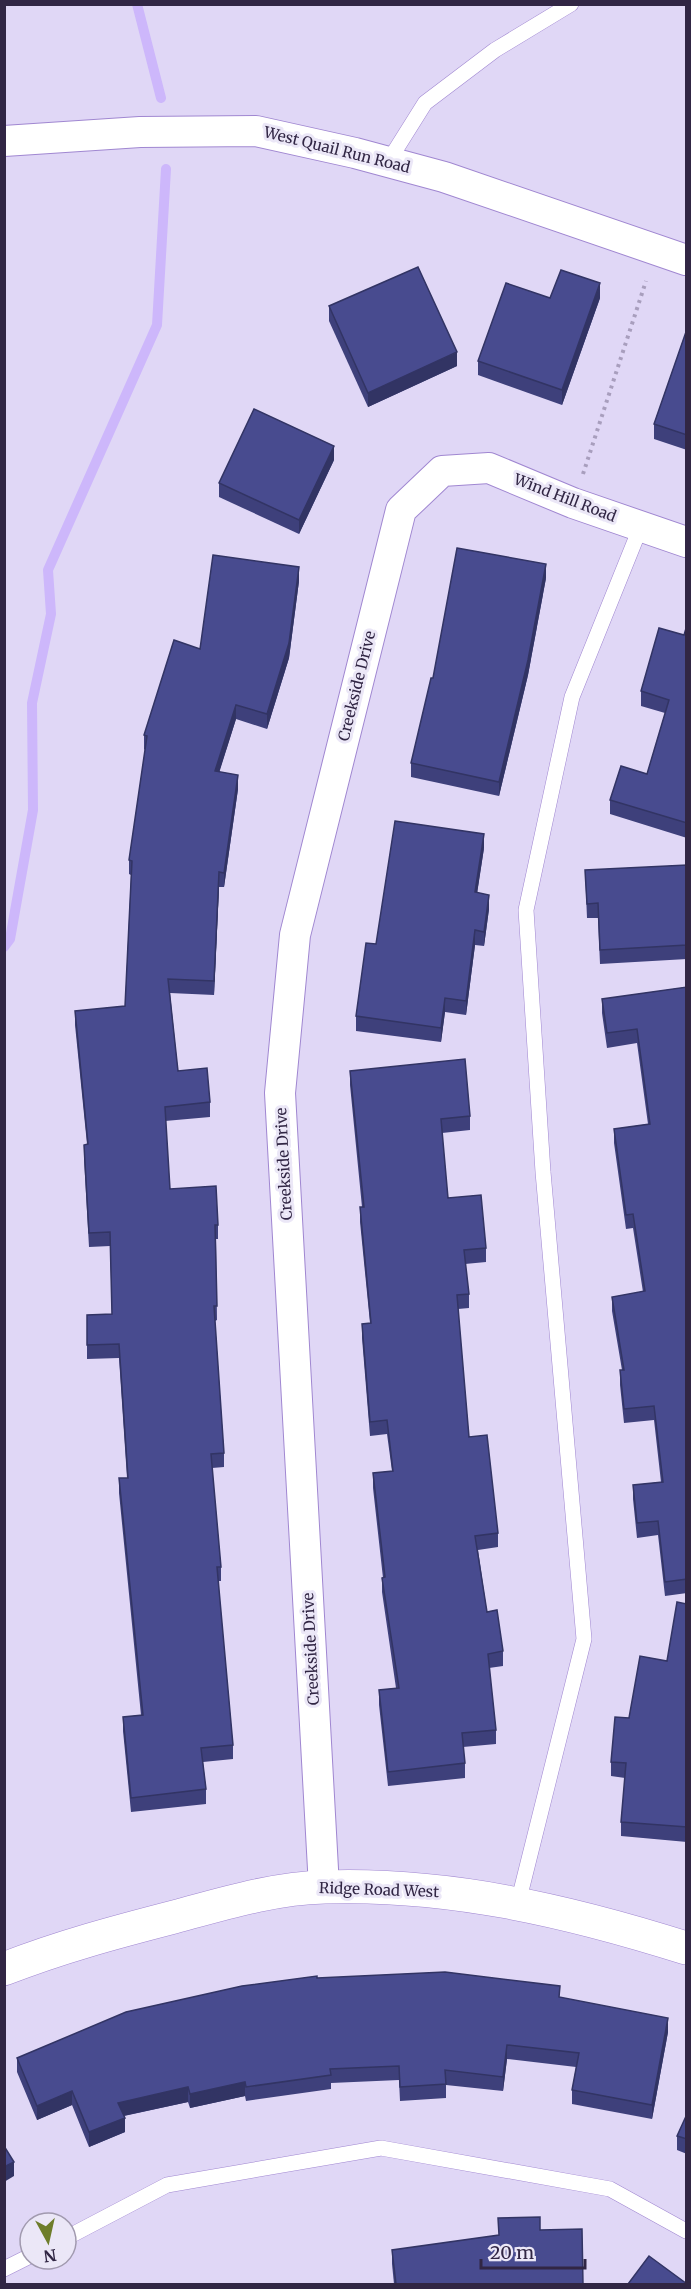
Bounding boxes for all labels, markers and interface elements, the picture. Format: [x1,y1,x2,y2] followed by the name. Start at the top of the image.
[261,122,412,177] street label: West Quail Run Road
[510,469,619,526] street label: Wind Hill Road
[334,629,379,743] street label: Creekside Drive
[271,1107,296,1221] street label: Creekside Drive
[298,1592,323,1706] street label: Creekside Drive
[319,1878,439,1901] street label: Ridge Road West
[18,2211,78,2271] north arrow
[481,2232,584,2270] scale bar
[490,2241,534,2264] text: 20 m
[42,2245,58,2267] text: N

